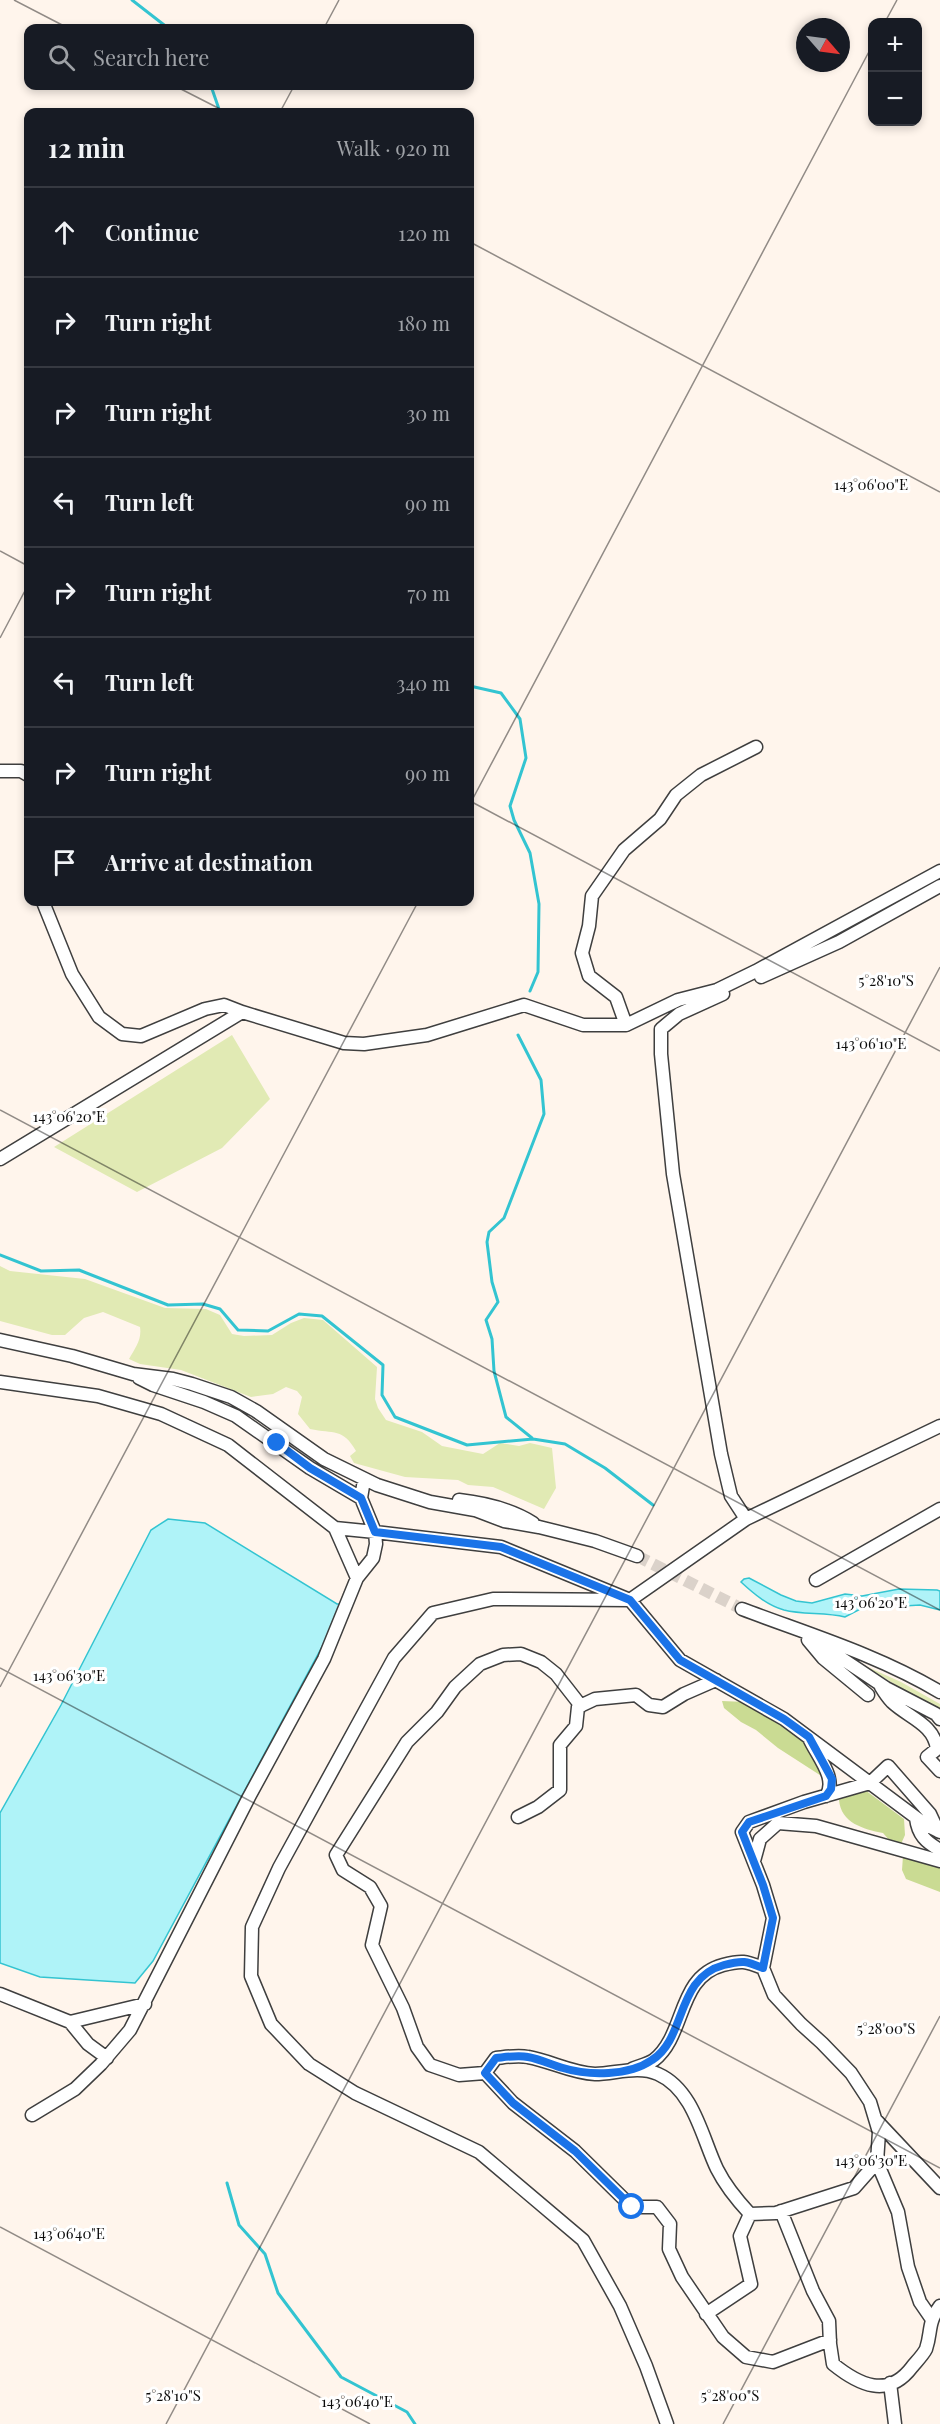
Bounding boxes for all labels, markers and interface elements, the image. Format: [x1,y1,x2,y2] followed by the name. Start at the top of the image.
[796,18,850,72] north arrow
[868,18,922,126] map controls
[868,18,922,72] button: +
[24,24,474,90] search box
[45,41,78,74] icon: search
[93,42,209,72] text: Search here
[868,72,922,126] button: −
[48,130,125,165] text: 12 min
[337,134,450,161] text: Walk · 920 m
[48,216,81,249] icon: ahead
[105,217,199,247] text: Continue
[398,219,450,246] text: 120 m
[48,306,81,339] icon: right
[105,307,211,337] text: Turn right
[397,309,450,336] text: 180 m
[48,396,81,429] icon: right
[105,397,211,427] text: Turn right
[406,399,450,426] text: 30 m
[834,474,908,494] text: 143°06'00"E
[48,486,81,519] icon: left
[105,487,194,517] text: Turn left
[405,489,450,516] text: 90 m
[48,576,81,609] icon: right
[105,577,211,607] text: Turn right
[407,579,450,606] text: 70 m
[48,666,81,699] icon: left
[105,667,194,697] text: Turn left
[396,669,450,696] text: 340 m
[48,756,81,789] icon: right
[105,757,211,787] text: Turn right
[405,759,450,786] text: 90 m
[48,846,81,879] icon: arrive
[105,847,313,877] text: Arrive at destination
[858,970,914,990] text: 5°28'10"S
[836,1033,906,1053] text: 143°06'10"E
[33,1106,105,1126] text: 143°06'20"E
[263,1429,289,1455] route end
[835,1592,907,1612] text: 143°06'20"E
[33,1665,105,1685] text: 143°06'30"E
[857,2018,915,2038] text: 5°28'00"S
[835,2150,907,2170] text: 143°06'30"E
[618,2193,644,2219] route start
[33,2223,105,2243] text: 143°06'40"E
[145,2385,201,2405] text: 5°28'10"S
[701,2385,759,2405] text: 5°28'00"S
[321,2391,393,2411] text: 143°06'40"E

